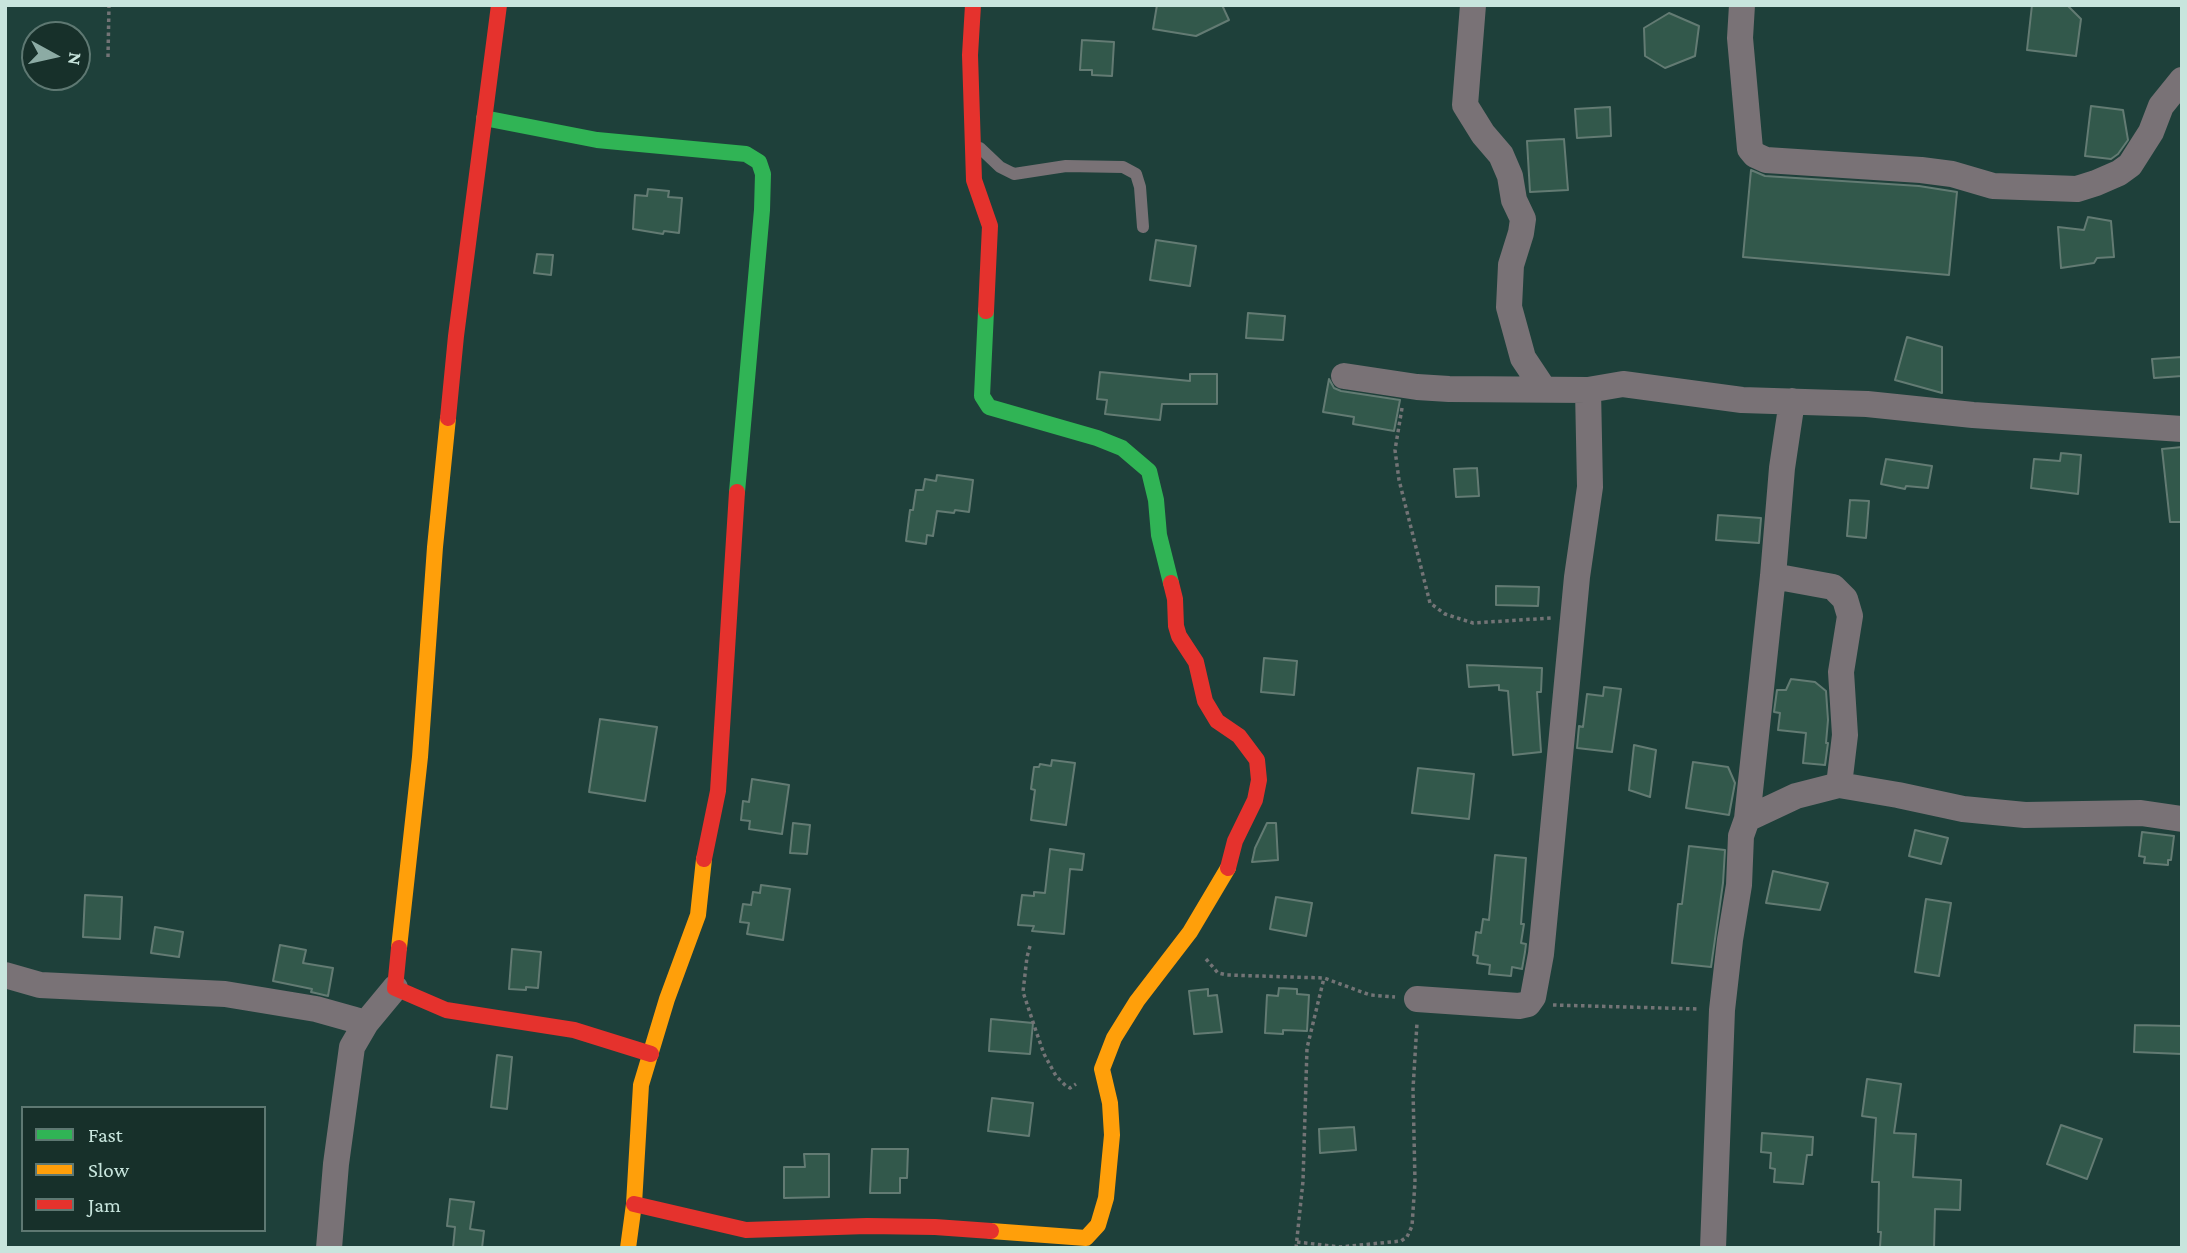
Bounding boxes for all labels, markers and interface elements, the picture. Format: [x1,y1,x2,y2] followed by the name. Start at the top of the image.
[21,21,91,91] north arrow
[64,51,87,67] text: N
[21,1106,266,1232] legend
[88,1123,123,1147] text: Fast
[88,1158,129,1182] text: Slow
[88,1193,121,1217] text: Jam

